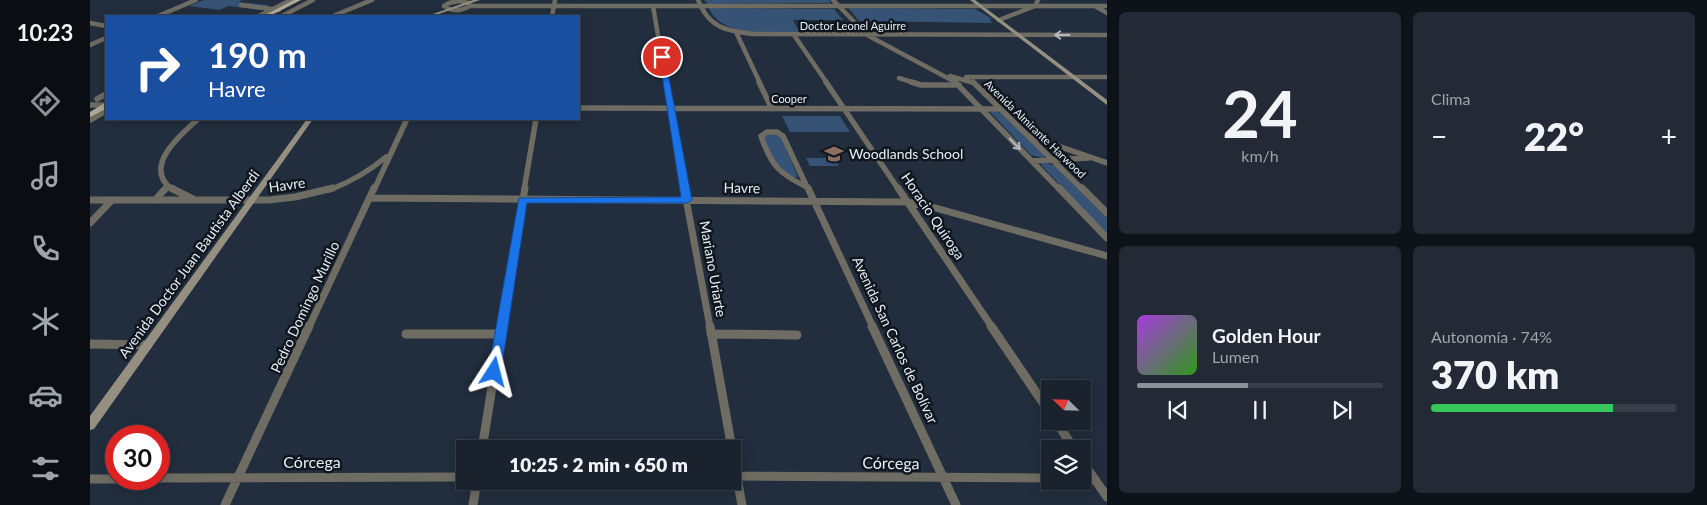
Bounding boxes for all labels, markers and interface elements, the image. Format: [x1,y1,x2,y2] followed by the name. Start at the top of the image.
[17,19,73,46] text: 10:23
[800,19,906,32] street label: Doctor Leonel Aguirre
[1055,30,1071,40] one-way arrow
[208,33,307,75] text: 190 m
[125,35,190,100] icon: right
[641,36,683,78] pin
[648,43,676,71] icon: arrive
[1222,74,1298,152] text: 24
[208,75,266,102] text: Havre
[982,77,1089,180] street label: Avenida Almirante Harwood
[28,84,63,119] icon: directions
[1431,89,1470,108] text: Clima
[771,92,807,105] street label: Cooper
[1524,113,1584,159] text: 22°
[1431,119,1447,153] text: −
[1661,119,1677,153] text: +
[1009,137,1021,149] one-way arrow
[823,143,845,165] school or university icon: Woodlands School
[849,145,963,162] place label: Woodlands School
[1241,146,1279,165] text: km/h
[28,158,63,193] icon: music
[115,166,263,361] street label: Avenida Doctor Juan Bautista Alberdi
[898,169,969,262] street label: Horacio Quiroga
[268,174,306,195] street label: Havre
[724,179,761,196] street label: Havre
[697,219,730,318] street label: Mariano Uriarte
[28,231,63,266] icon: phone
[267,238,343,375] street label: Pedro Domingo Murillo
[849,253,942,426] street label: Avenida San Carlos de Bolívar
[28,304,63,339] icon: climate
[1212,324,1321,347] text: Golden Hour
[1431,327,1552,346] text: Autonomía · 74%
[467,345,519,397] position arrow
[1212,347,1259,366] text: Lumen
[1431,351,1559,397] text: 370 km
[28,378,63,413] icon: car
[1041,380,1091,430] north arrow
[1041,380,1091,490] map controls
[1164,396,1192,424] icon: previous
[1246,396,1274,424] icon: pause
[1328,396,1356,424] icon: next
[105,425,170,490] speed limit sign: 30
[1041,440,1091,490] button: layers
[28,451,63,486] icon: filters
[283,452,341,471] street label: Córcega
[509,453,688,476] text: 10:25 · 2 min · 650 m
[862,453,920,472] street label: Córcega

